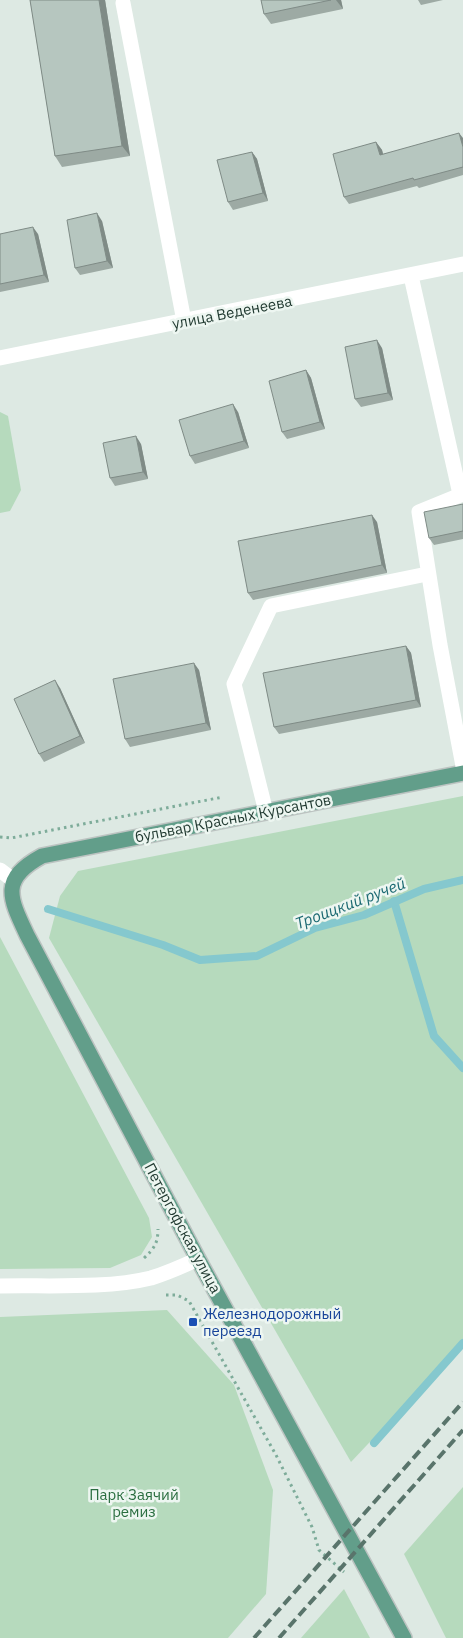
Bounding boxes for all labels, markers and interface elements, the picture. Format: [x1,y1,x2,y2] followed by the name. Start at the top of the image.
[170,291,294,333] street label: улица Веденеева
[133,790,333,846] street label: бульвар Красных Курсантов
[292,873,408,933] water label: Троицкий ручей
[141,1160,225,1296] street label: Петергофская улица
[203,1304,341,1340] place label: Железнодорожный переезд
[187,1316,199,1328] marker: Железнодорожный переезд
[89,1485,179,1521] park label: Парк Заячий ремиз

